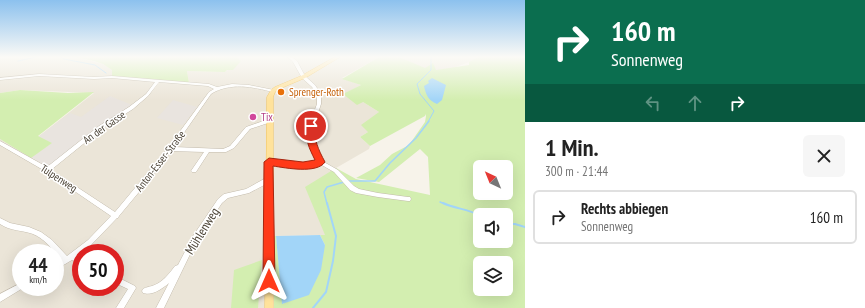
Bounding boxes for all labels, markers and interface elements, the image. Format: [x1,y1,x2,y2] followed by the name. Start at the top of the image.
[611,12,675,49] text: 160 m
[545,16,597,68] icon: right
[611,48,683,71] text: Sonnenweg
[289,85,344,99] place label: Sprenger-Roth
[276,87,286,97] marker: Sprenger-Roth
[642,92,664,114] icon: left
[684,92,706,114] icon: ahead
[726,92,748,114] icon: right
[80,107,128,147] street label: An der Gasse
[294,109,328,143] pin
[261,110,273,124] place label: Tix
[248,112,258,122] marker: Tix
[300,115,322,137] icon: arrive
[132,127,188,194] street label: Anton-Esser-Straße
[545,132,599,163] text: 1 Min.
[803,135,845,177] button: close
[473,160,513,200] north arrow
[473,160,513,296] map controls
[38,161,80,195] street label: Tulpenweg
[545,163,608,180] text: 300 m · 21:44
[581,199,668,218] text: Rechts abbiegen
[181,204,223,258] street label: Mühlenweg
[547,206,569,228] icon: right
[473,208,513,248] button: sound
[810,208,843,227] text: 160 m
[581,218,633,235] text: Sonnenweg
[72,244,124,296] speed limit sign: 50
[28,252,48,278] text: 44
[473,256,513,296] button: layers
[248,260,290,302] position arrow
[29,273,47,286] text: km/h

